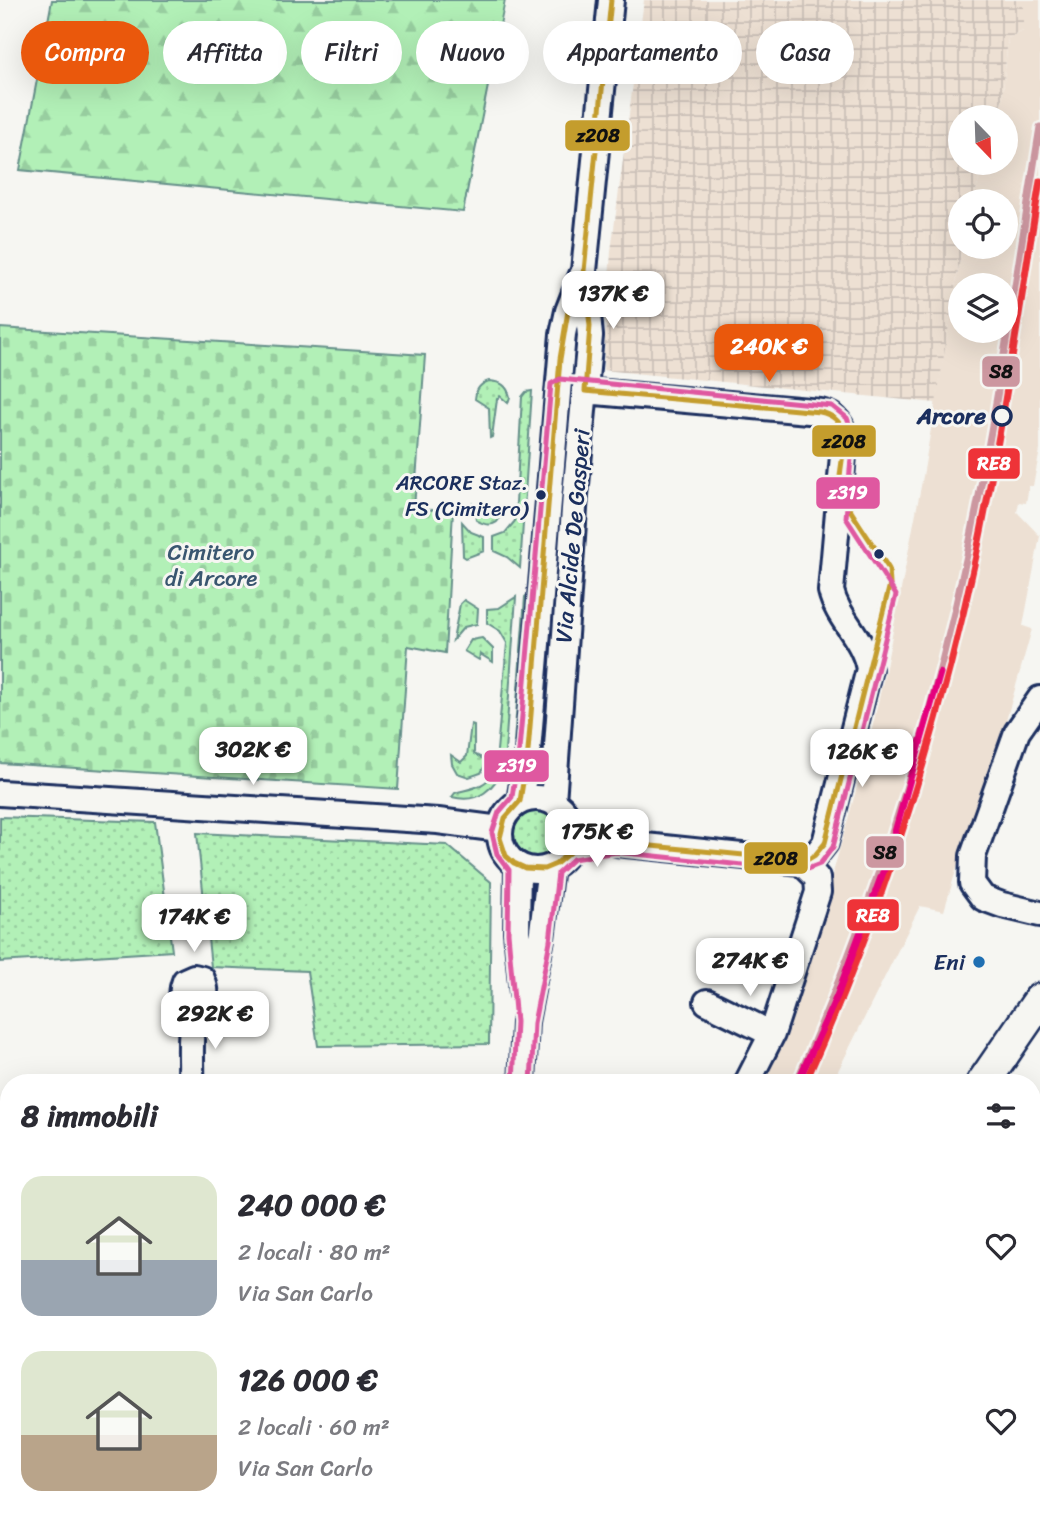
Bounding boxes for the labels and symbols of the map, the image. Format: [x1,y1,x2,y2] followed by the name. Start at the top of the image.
[948,105,1018,175] north arrow
[564,119,631,152] line badge: z208
[575,119,620,152] text: z208
[556,272,670,331] pin: 137K €
[712,324,826,384] pin: 240K €
[981,355,1021,388] line badge: S8
[988,355,1013,388] text: S8
[916,396,986,437] place label: Arcore
[992,406,1012,426] marker: Arcore
[811,424,877,458] line badge: z208
[821,425,866,458] text: z208
[543,427,603,645] street label: Via Alcide De Gasperi
[967,447,1021,480] line badge: RE8
[976,447,1011,480] text: RE8
[395,464,530,528] place label: ARCORE Staz. FS (Cimitero)
[815,476,881,510] line badge: z319
[827,476,868,509] text: z319
[534,488,548,502] marker: ARCORE Staz. FS (Cimitero)
[165,532,257,599] park label: Cimitero di Arcore
[872,547,886,561] unlabelled marker
[196,728,310,787] pin: 302K €
[805,730,919,789] pin: 126K €
[483,749,550,783] line badge: z319
[496,749,537,782] text: z319
[540,810,654,869] pin: 175K €
[865,835,905,869] line badge: S8
[872,836,897,869] text: S8
[743,841,809,875] line badge: z208
[753,842,798,875] text: z208
[137,894,251,954] pin: 174K €
[846,898,900,932] line badge: RE8
[855,899,890,932] text: RE8
[693,939,807,998] pin: 274K €
[933,942,966,983] place label: Eni
[971,954,987,970] marker: Eni
[158,992,272,1051] pin: 292K €

